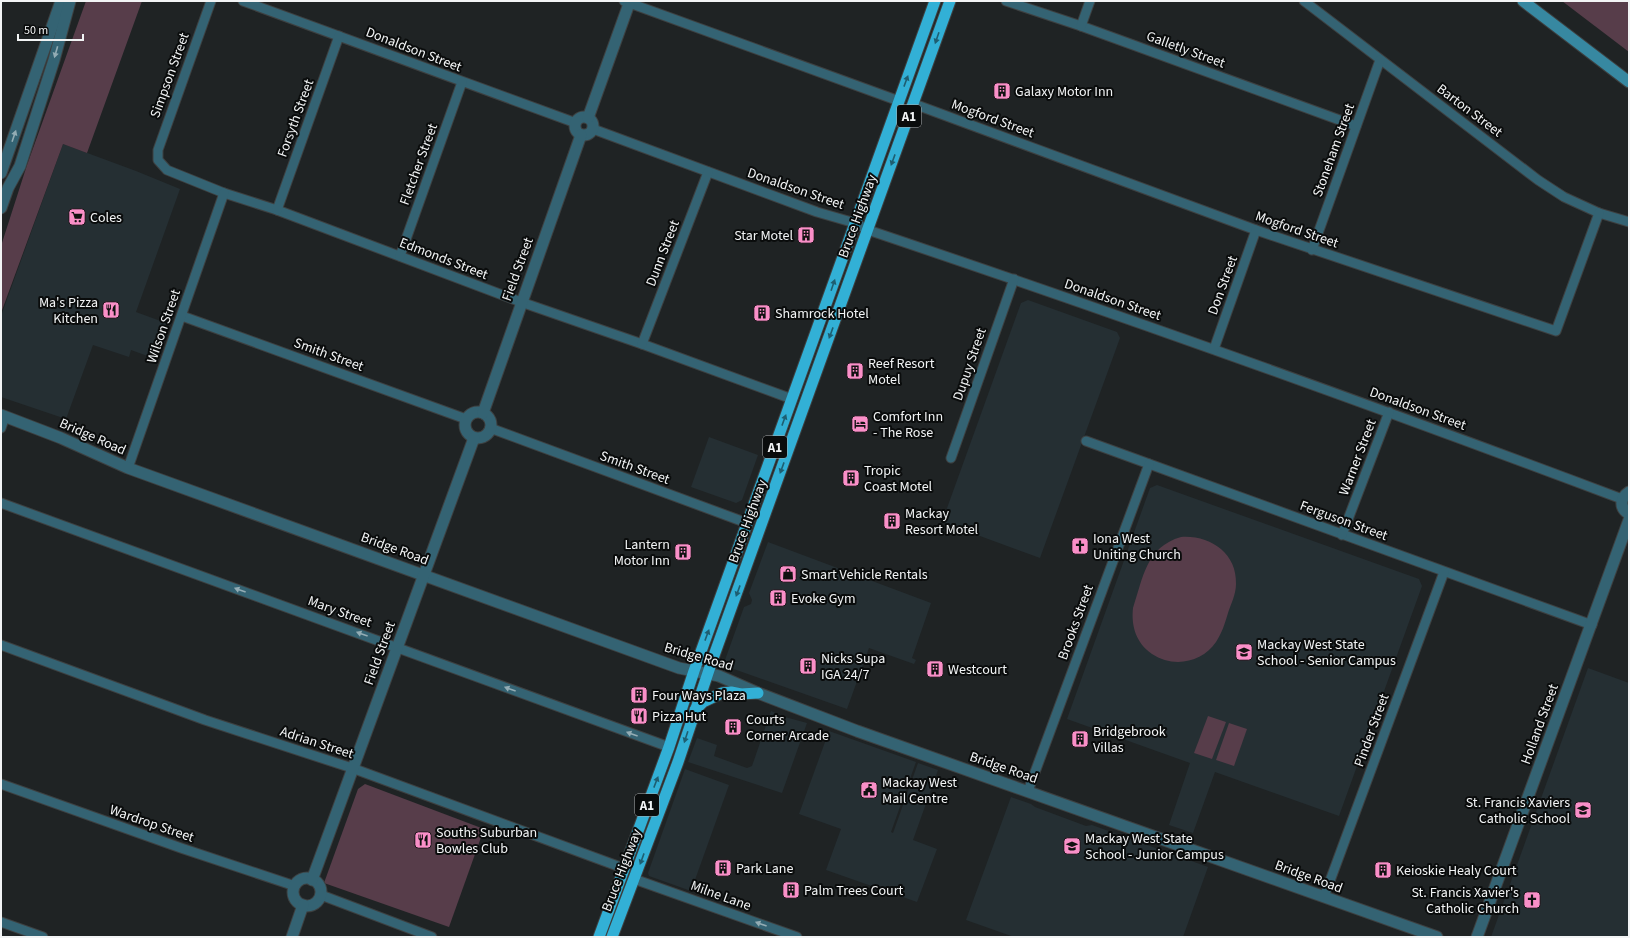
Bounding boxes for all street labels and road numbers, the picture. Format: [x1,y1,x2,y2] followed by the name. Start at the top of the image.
[363,22,465,78] street label: Donaldson Street
[1144,26,1228,74] street label: Galletly Street
[145,30,195,121] street label: Simpson Street
[273,76,319,160] street label: Forsyth Street
[1432,79,1507,142] street label: Barton Street
[948,95,1037,143] street label: Mogford Street
[1308,101,1360,200] street label: Stoneham Street
[897,105,921,127] road number: A1
[395,120,443,208] street label: Fletcher Street
[745,163,847,215] street label: Donaldson Street
[834,171,882,261] street label: Bruce Highway
[1252,206,1341,254] street label: Mogford Street
[641,217,685,289] street label: Dunn Street
[396,233,491,285] street label: Edmonds Street
[497,234,539,304] street label: Field Street
[1203,253,1243,318] street label: Don Street
[1062,274,1164,326] street label: Donaldson Street
[142,286,186,366] street label: Wilson Street
[948,325,992,404] street label: Dupuy Street
[291,333,367,377] street label: Smith Street
[1367,382,1469,436] street label: Donaldson Street
[56,413,129,460] street label: Bridge Road
[1334,416,1382,498] street label: Warner Street
[763,436,787,458] road number: A1
[597,446,673,490] street label: Smith Street
[724,476,772,566] street label: Bruce Highway
[1297,496,1391,546] street label: Ferguson Street
[358,527,431,570] street label: Bridge Road
[1053,582,1099,663] street label: Brooks Street
[305,591,375,633] street label: Mary Street
[359,618,401,688] street label: Field Street
[662,638,736,676] street label: Bridge Road
[1516,681,1564,767] street label: Holland Street
[1349,691,1395,770] street label: Pinder Street
[277,722,356,764] street label: Adrian Street
[967,747,1040,789] street label: Bridge Road
[635,794,659,816] road number: A1
[107,800,197,848] street label: Wardrop Street
[597,826,647,915] street label: Bruce Highway
[1272,855,1345,898] street label: Bridge Road
[688,876,754,916] street label: Milne Lane

